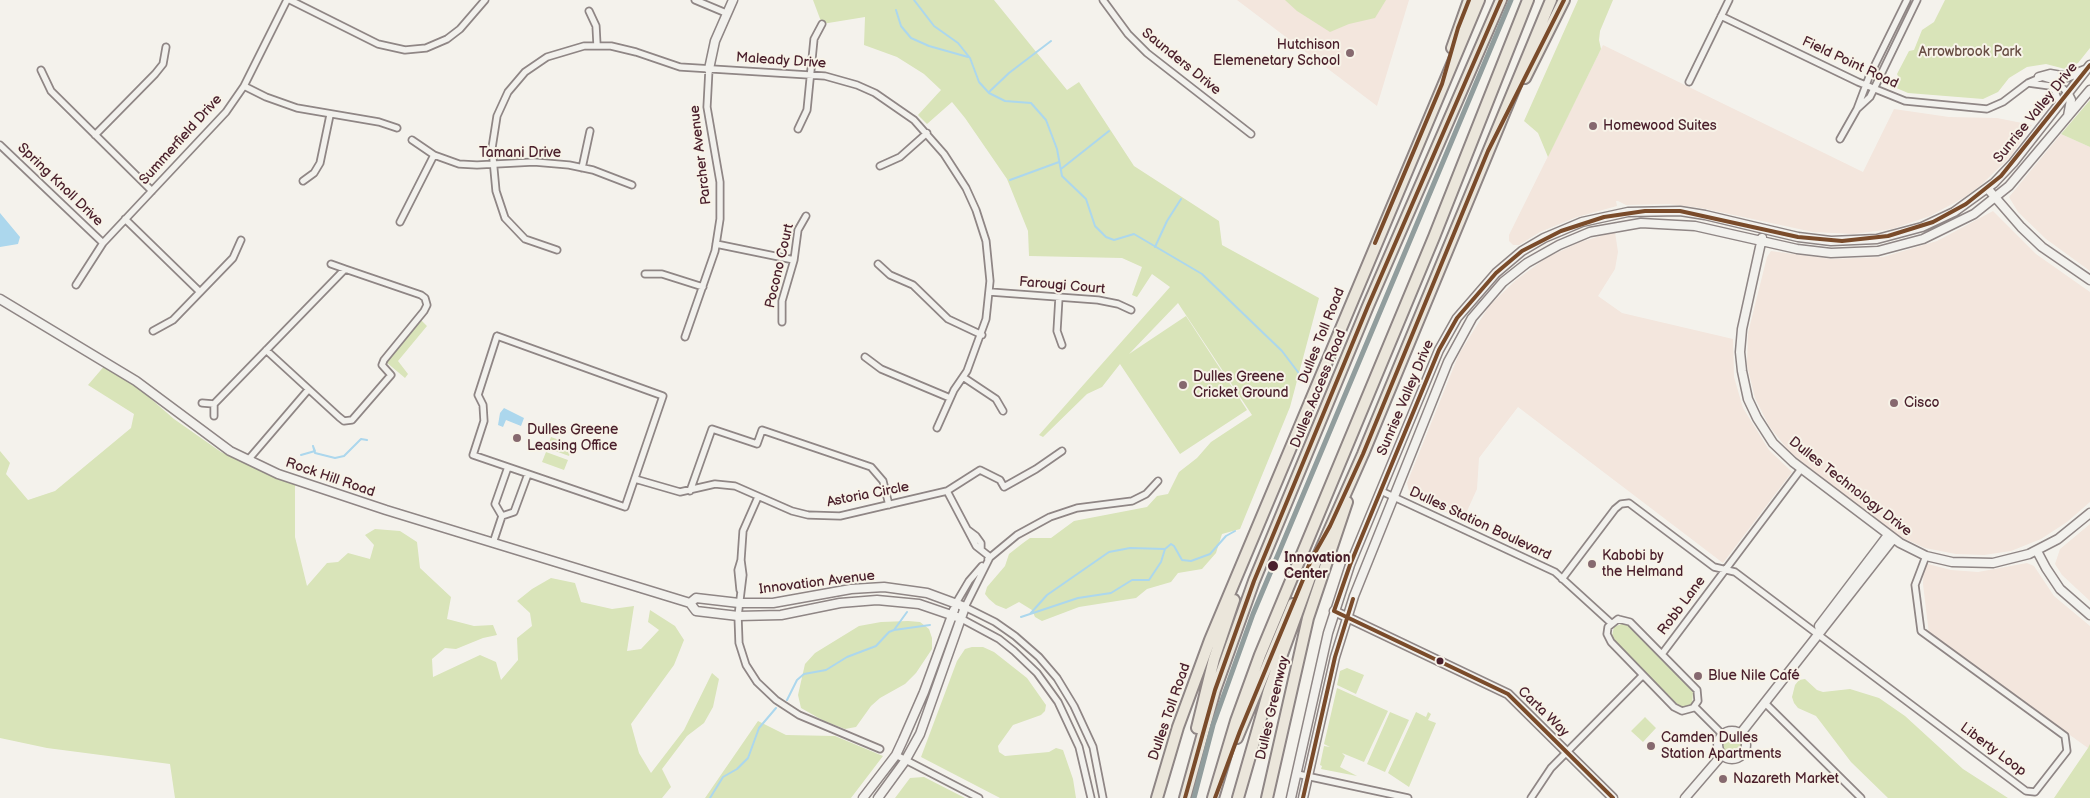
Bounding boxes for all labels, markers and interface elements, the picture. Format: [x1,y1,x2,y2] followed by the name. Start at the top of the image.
[1138,25,1224,99] street label: Saunders Drive
[1799,33,1901,93] street label: Field Point Road
[1213,37,1340,70] place label: Hutchison Elemenetary School
[1919,44,2021,60] park label: Arrowbrook Park
[1344,47,1356,59] marker: Hutchison Elemenetary School
[735,49,827,73] street label: Maleady Drive
[1990,59,2082,167] street label: Sunrise Valley Drive
[136,91,226,189] street label: Summerfield Drive
[687,104,715,206] street label: Parcher Avenue
[1603,118,1717,134] place label: Homewood Suites
[1587,120,1599,132] marker: Homewood Suites
[14,140,106,230] street label: Spring Knoll Drive
[479,145,561,161] street label: Tamani Drive
[762,222,798,310] street label: Pocono Court
[1018,274,1106,298] street label: Farougi Court
[1295,286,1349,386] street label: Dulles Toll Road
[1288,327,1350,451] street label: Dulles Access Road
[1374,337,1438,459] street label: Sunrise Valley Drive
[1193,369,1289,402] place label: Dulles Greene Cricket Ground
[1177,379,1189,391] marker: Dulles Greene Cricket Ground
[1904,395,1940,411] place label: Cisco
[1888,397,1900,409] marker: Cisco
[527,422,618,454] place label: Dulles Greene Leasing Office
[511,432,523,444] marker: Dulles Greene Leasing Office
[1785,434,1915,540] street label: Dulles Technology Drive
[283,455,377,501] street label: Rock Hill Road
[825,479,911,511] street label: Astoria Circle
[1406,484,1554,564] street label: Dulles Station Boulevard
[1602,548,1683,580] place label: Kabobi by the Helmand
[1284,550,1350,582] place label: Innovation Center
[1586,558,1598,570] marker: Kabobi by the Helmand
[1266,559,1280,573] marker: Innovation Center
[758,568,876,598] street label: Innovation Avenue
[1654,573,1710,639] street label: Robb Lane
[1253,654,1293,762] street label: Dulles Greenway
[1435,656,1445,666] unlabelled marker
[1145,661,1195,763] street label: Dulles Toll Road
[1708,668,1800,684] place label: Blue Nile Café
[1692,670,1704,682] marker: Blue Nile Café
[1514,683,1572,741] street label: Carta Way
[1956,720,2030,780] street label: Liberty Loop
[1661,730,1781,762] place label: Camden Dulles Station Apartments
[1645,740,1657,752] marker: Camden Dulles Station Apartments
[1733,771,1839,787] place label: Nazareth Market
[1717,773,1729,785] marker: Nazareth Market

